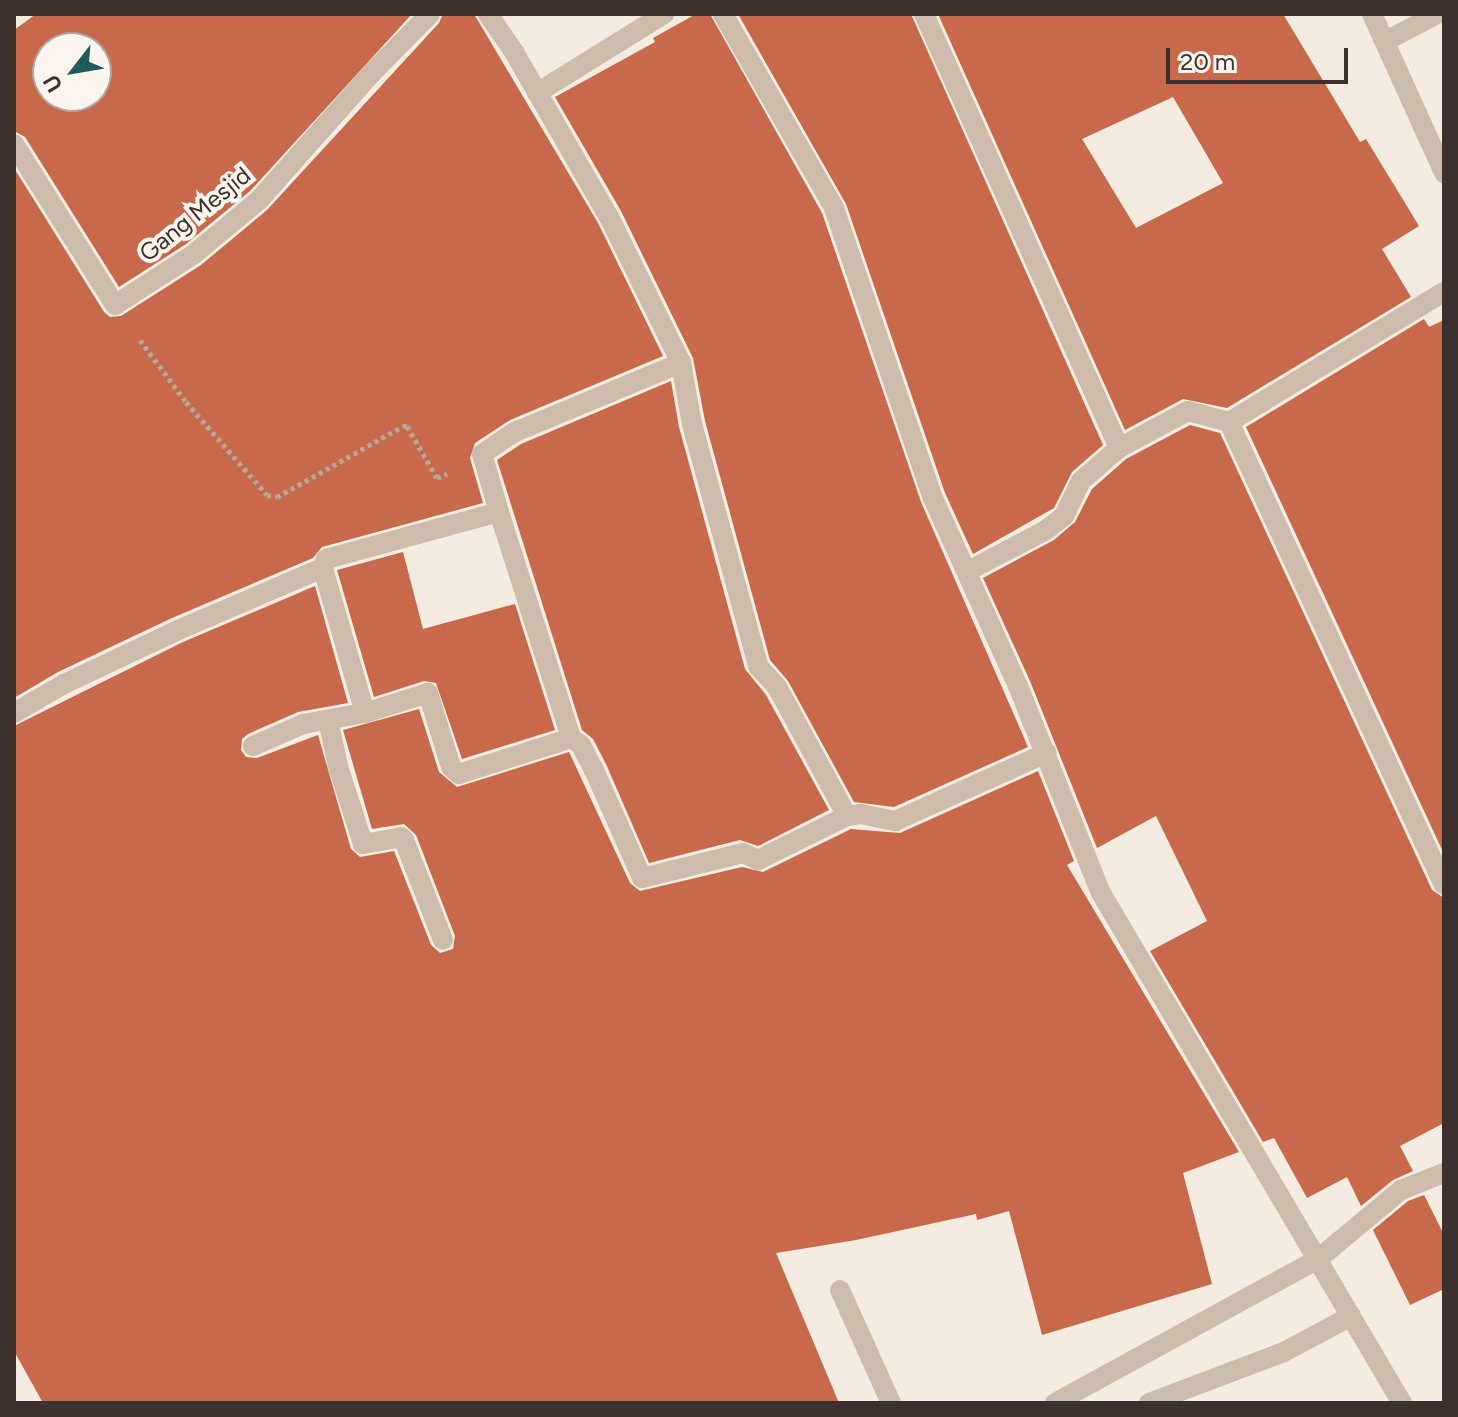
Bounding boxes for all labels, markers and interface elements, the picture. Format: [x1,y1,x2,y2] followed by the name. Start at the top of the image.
[32,32,112,112] north arrow
[1170,32,1352,82] scale bar
[1180,47,1235,76] text: 20 m
[37,70,68,97] text: U
[134,160,256,268] street label: Gang Mesjid

